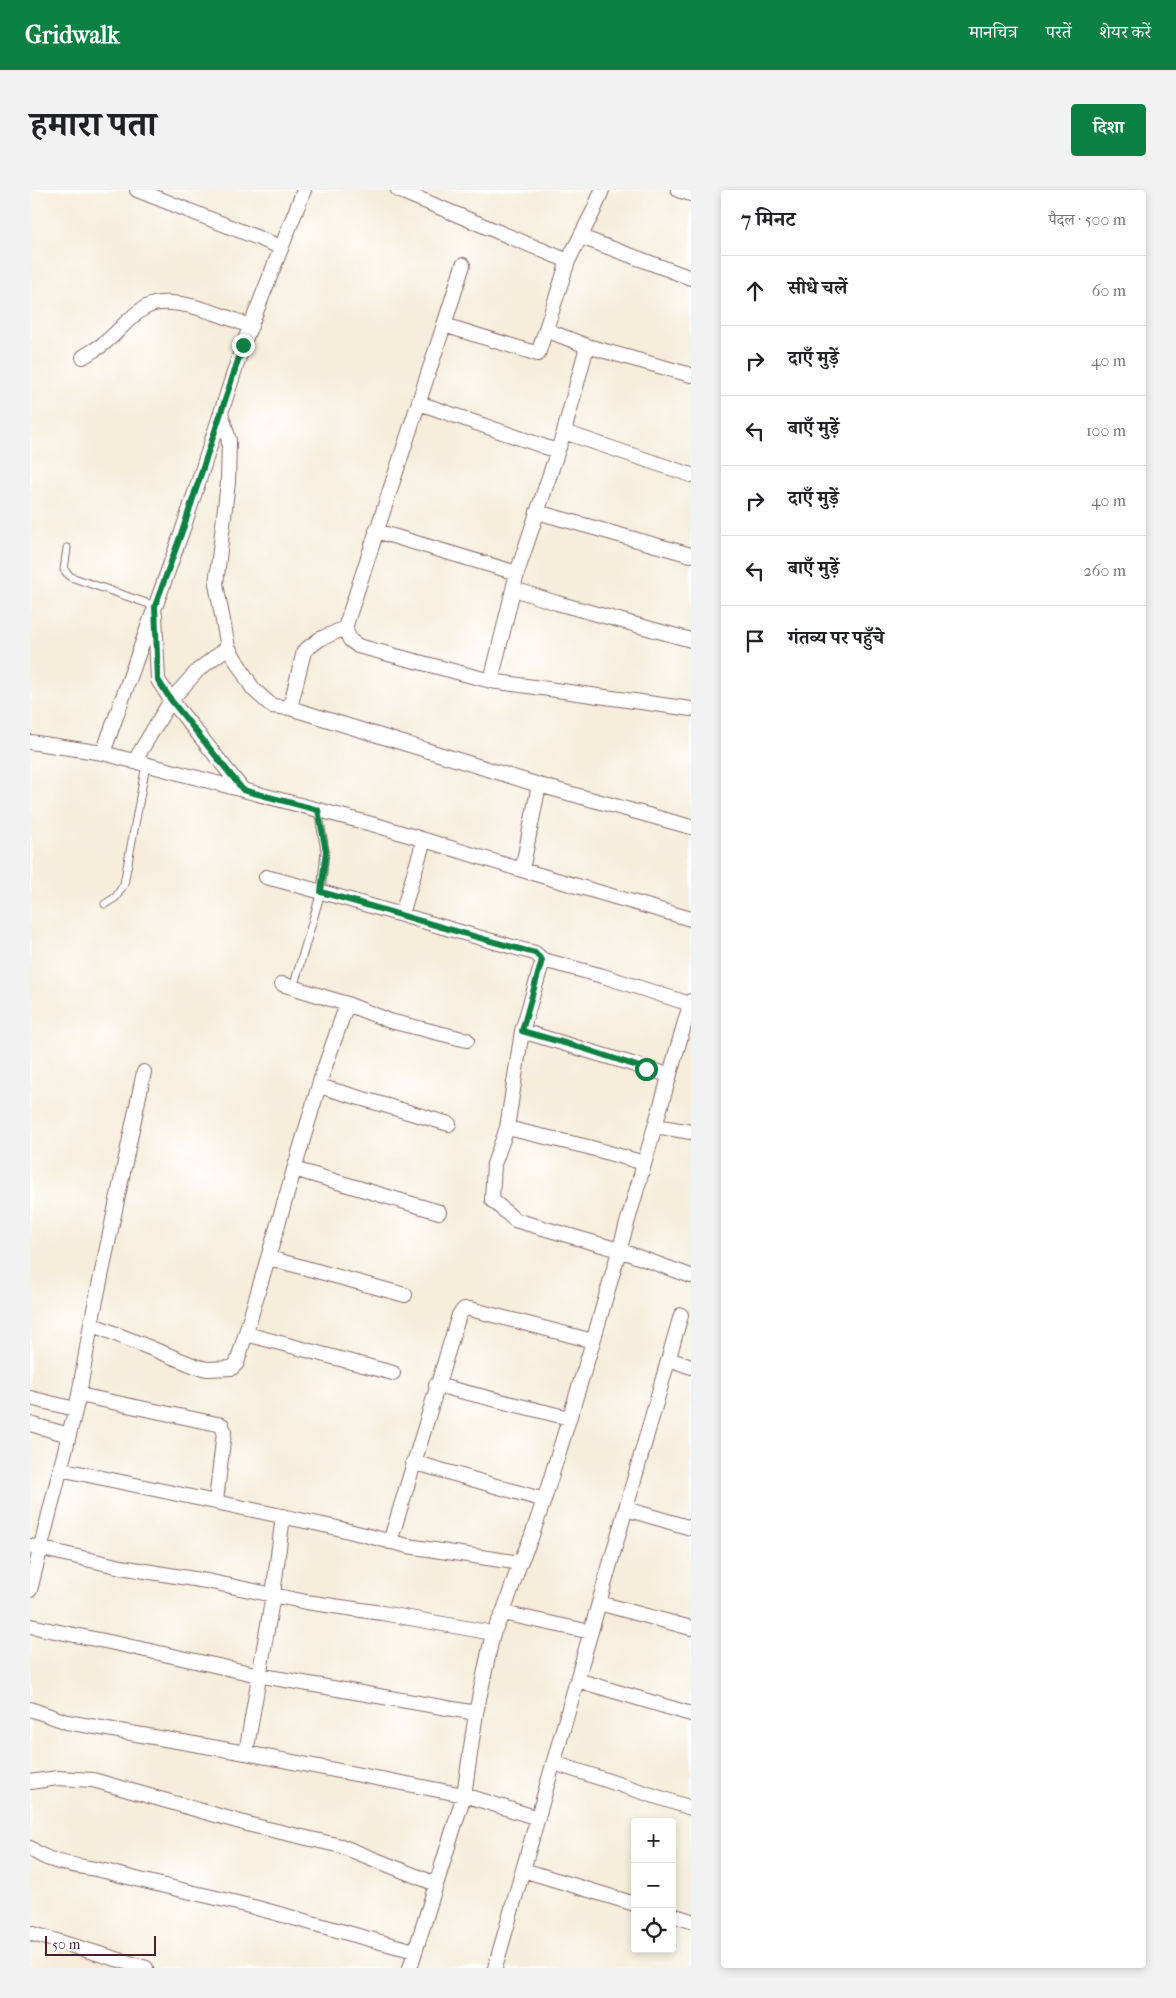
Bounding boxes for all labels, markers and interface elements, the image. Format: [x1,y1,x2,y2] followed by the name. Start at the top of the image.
[25,21,120,49] text: Gridwalk
[969,22,1018,43] text: मानचित्र
[1046,22,1071,43] text: परतें
[1099,22,1151,43] text: शेयर करें
[30,104,157,145] text: हमारा पता
[1071,104,1146,156] button: दिशा
[741,207,795,231] text: 7 मिनट
[1048,210,1126,229] text: पैदल · 500 m
[741,277,769,305] icon: ahead
[788,277,847,299] text: सीधे चलें
[1092,281,1126,300] text: 60 m
[232,334,255,357] route end
[741,347,769,375] icon: right
[788,347,839,369] text: दाएँ मुड़ें
[1091,351,1126,370] text: 40 m
[741,417,769,445] icon: left
[788,417,839,439] text: बाएँ मुड़ें
[1086,421,1126,440] text: 100 m
[741,487,769,515] icon: right
[788,487,839,509] text: दाएँ मुड़ें
[1091,491,1126,510] text: 40 m
[741,557,769,585] icon: left
[788,557,839,579] text: बाएँ मुड़ें
[1084,561,1126,580] text: 260 m
[741,627,769,655] icon: arrive
[788,627,884,649] text: गंतव्य पर पहुँचे
[635,1058,658,1081] route start
[631,1818,676,1953] map controls
[631,1818,676,1863] button: +
[631,1863,676,1908] button: −
[631,1908,676,1953] button: locate
[45,1933,156,1956] scale bar
[52,1936,80,1953] text: 50 m

